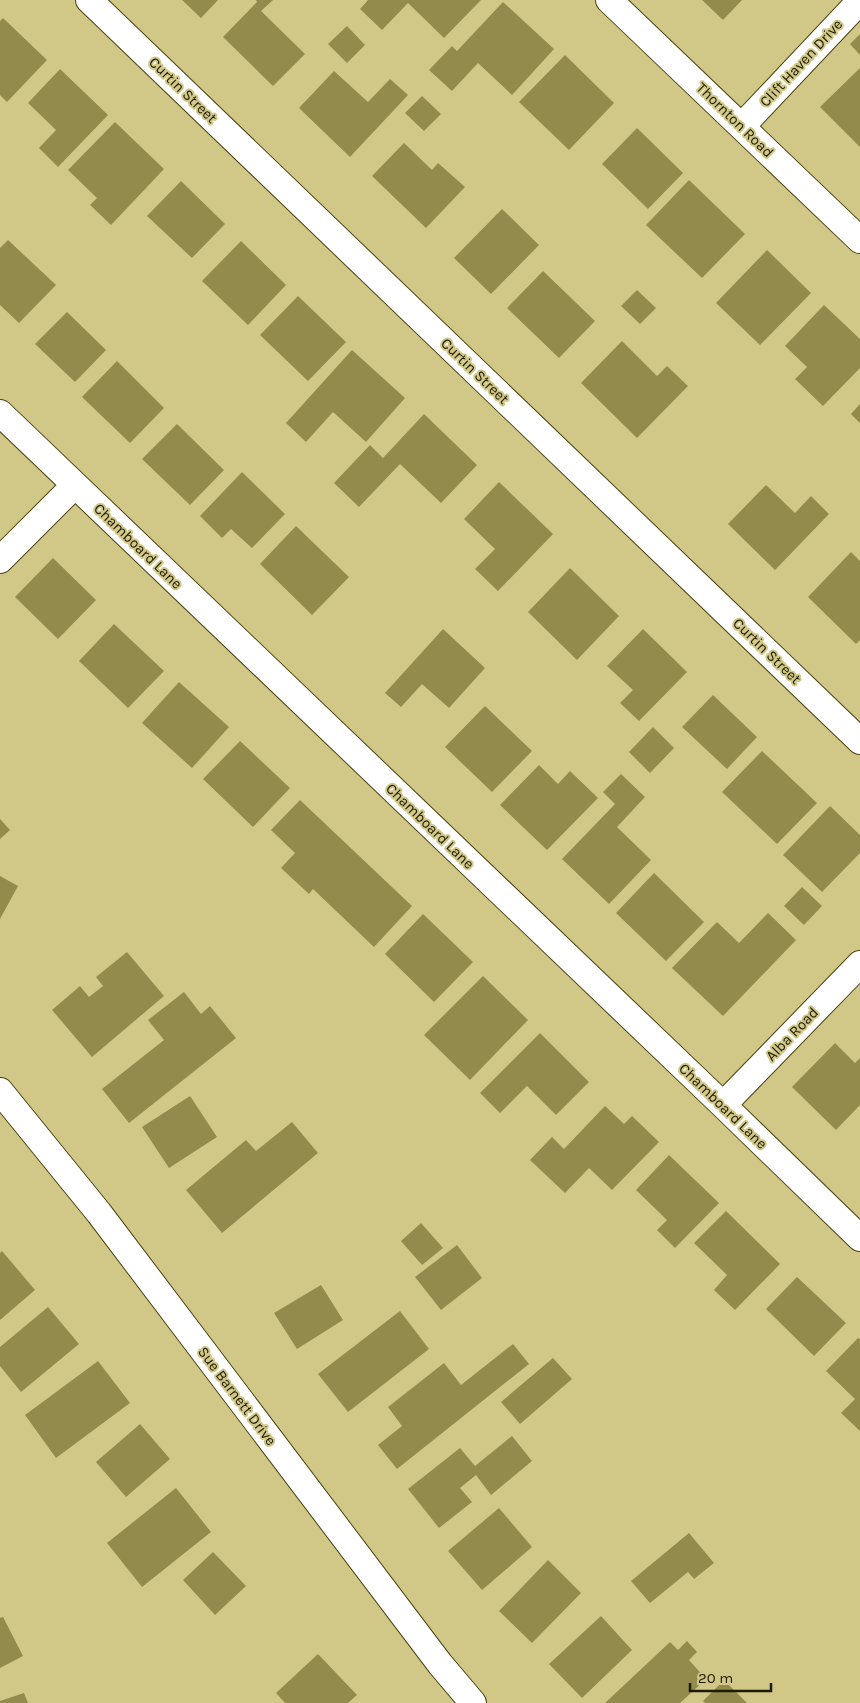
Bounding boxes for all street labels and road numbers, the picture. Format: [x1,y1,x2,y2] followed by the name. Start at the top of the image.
[756,15,846,111] street label: Clift Haven Drive
[145,53,221,127] street label: Curtin Street
[693,79,777,161] street label: Thornton Road
[437,334,513,408] street label: Curtin Street
[90,499,186,593] street label: Chamboard Lane
[729,614,805,688] street label: Curtin Street
[382,779,478,873] street label: Chamboard Lane
[762,1003,822,1065] street label: Alba Road
[675,1059,771,1153] street label: Chamboard Lane
[194,1343,280,1449] street label: Sue Barnett Drive

